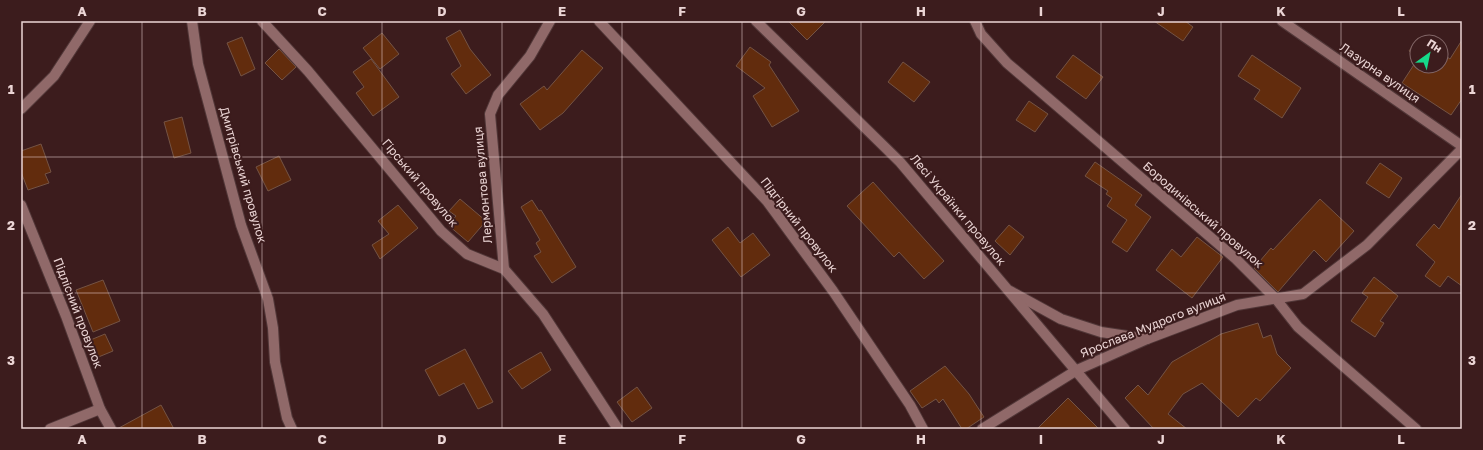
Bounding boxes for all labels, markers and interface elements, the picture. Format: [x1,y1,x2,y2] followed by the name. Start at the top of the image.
[77,3,87,19] text: A
[197,3,207,19] text: B
[317,3,327,19] text: C
[437,3,447,19] text: D
[558,3,566,19] text: E
[678,3,686,19] text: F
[796,3,806,19] text: G
[916,3,926,19] text: H
[1039,3,1043,19] text: I
[1157,3,1165,19] text: J
[1276,3,1286,19] text: K
[1397,3,1405,19] text: L
[1409,34,1449,74] north arrow
[1425,36,1445,55] text: Пн
[1337,39,1423,106] street label: Лазурна вулиця
[8,81,15,97] text: 1
[1469,81,1476,97] text: 1
[217,105,270,245] street label: Дмитрівський провулок
[470,126,495,244] street label: Лермонтова вулиця
[379,135,462,230] street label: Гірський провулок
[907,151,1009,268] street label: Лесі Українки провулок
[1140,158,1267,271] street label: Бородинівський провулок
[758,174,841,275] street label: Підгірний провулок
[7,217,15,233] text: 2
[1468,217,1476,233] text: 2
[50,255,107,370] street label: Підлісний провулок
[1078,288,1228,361] street label: Ярослава Мудрого вулиця
[7,352,15,368] text: 3
[1468,352,1476,368] text: 3
[77,431,87,447] text: A
[197,431,207,447] text: B
[317,431,327,447] text: C
[437,431,447,447] text: D
[558,431,566,447] text: E
[678,431,686,447] text: F
[796,431,806,447] text: G
[916,431,926,447] text: H
[1039,431,1043,447] text: I
[1157,431,1165,447] text: J
[1276,431,1286,447] text: K
[1397,431,1405,447] text: L

